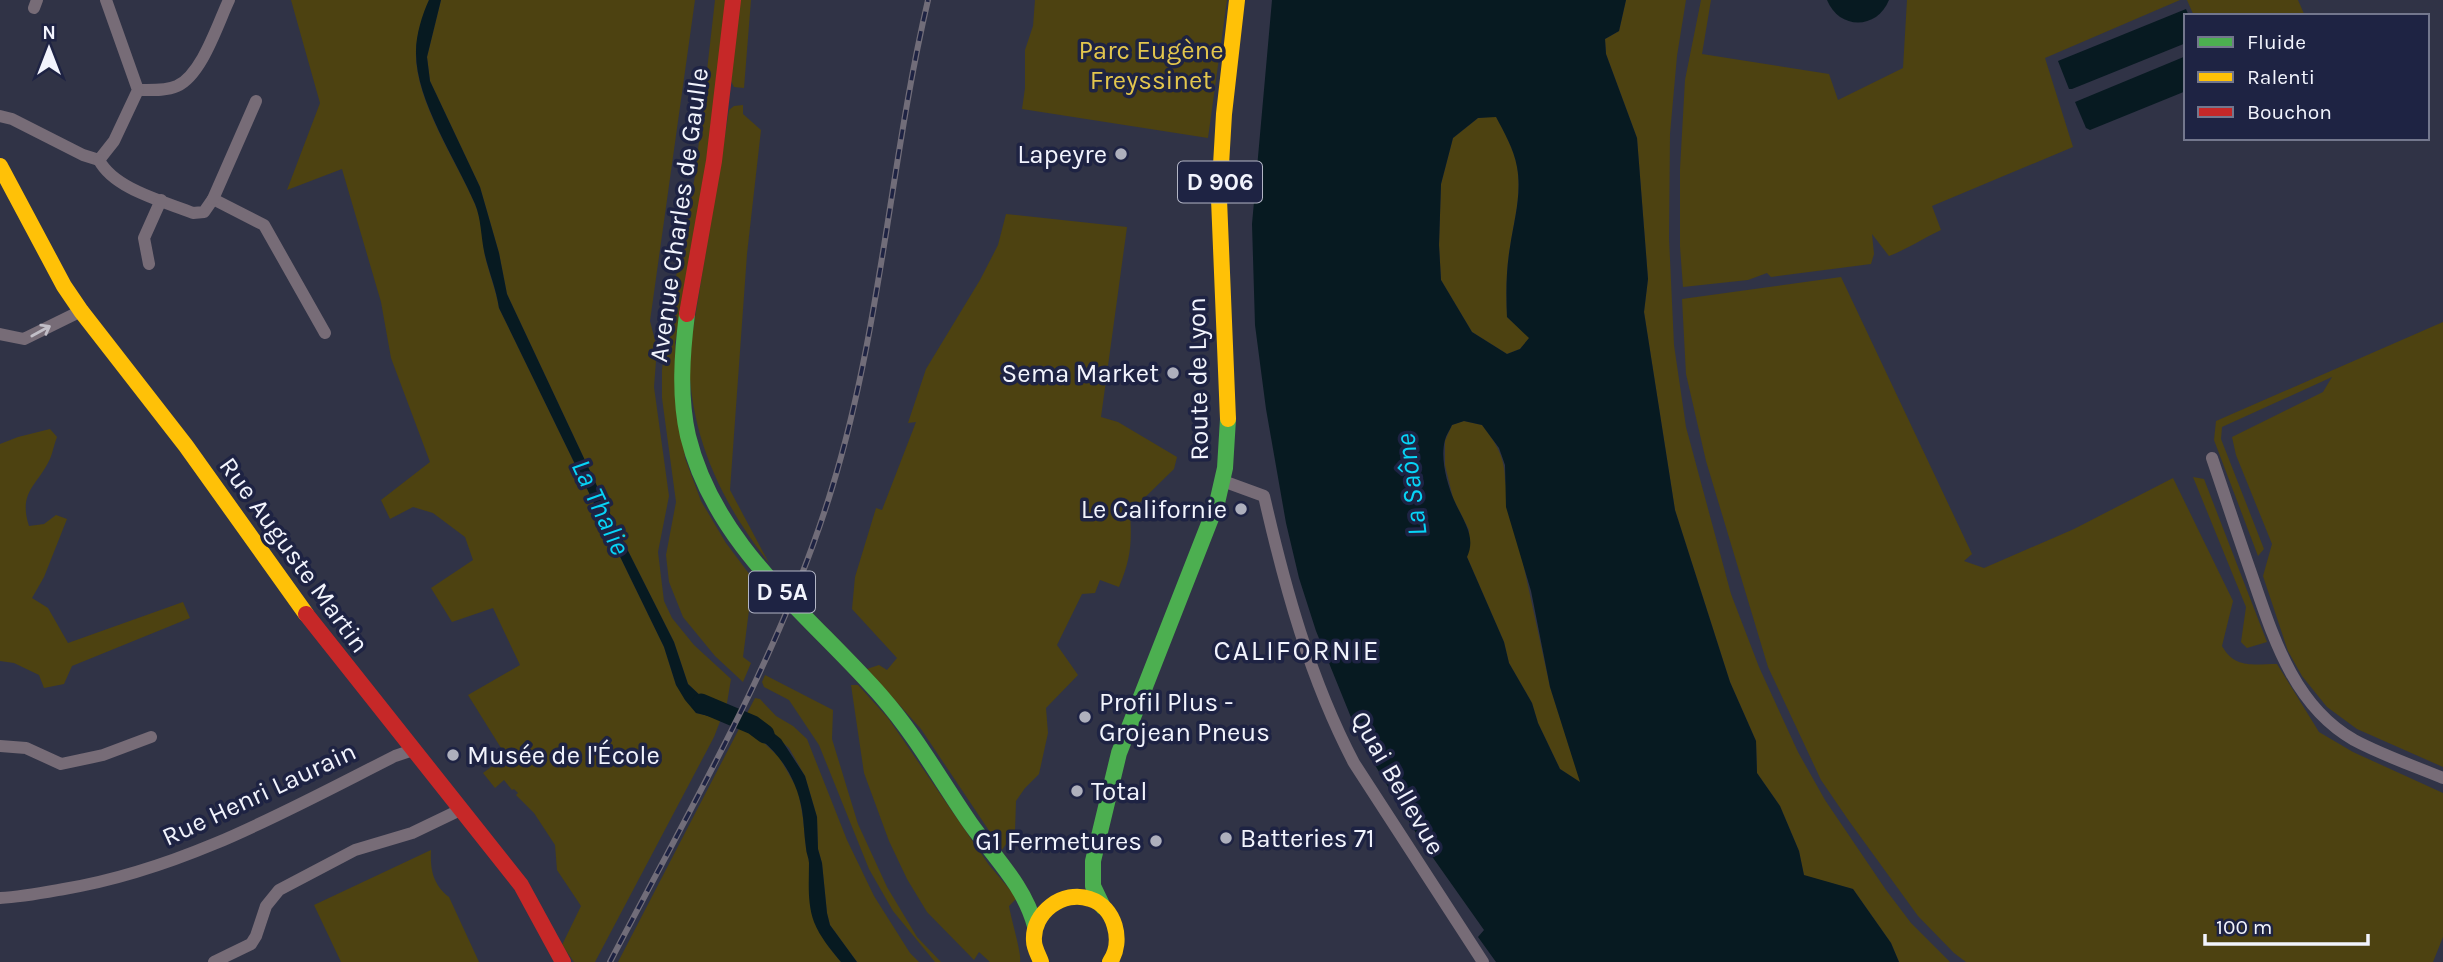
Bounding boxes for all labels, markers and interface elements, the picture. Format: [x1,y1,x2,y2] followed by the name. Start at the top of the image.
[14,14,84,84] north arrow
[2184,14,2429,140] legend
[42,22,56,44] text: N
[2247,30,2306,54] text: Fluide
[1078,35,1224,96] park label: Parc Eugène Freyssinet
[2247,65,2315,89] text: Ralenti
[643,66,715,364] street label: Avenue Charles de Gaulle
[2247,100,2332,124] text: Bouchon
[1017,139,1107,170] place label: Lapeyre
[1113,146,1129,162] marker: Lapeyre
[1178,162,1262,202] road number: D 906
[1181,297,1215,461] street label: Route de Lyon
[31,324,51,338] one-way arrow
[1002,358,1159,389] place label: Sema Market
[1165,365,1181,381] marker: Sema Market
[1388,432,1434,538] water label: La Saône
[213,451,375,659] street label: Rue Auguste Martin
[565,454,637,560] water label: La Thalie
[1081,494,1227,525] place label: Le Californie
[1233,501,1249,517] marker: Le Californie
[749,572,815,612] road number: D 5A
[1214,634,1380,667] district label: CALIFORNIE
[1099,687,1270,748] place label: Profil Plus - Grojean Pneus
[1344,706,1452,860] street label: Quai Bellevue
[1077,709,1093,725] marker: Profil Plus - Grojean Pneus
[157,736,361,852] street label: Rue Henri Laurain
[467,739,660,771] place label: Musée de l'École
[445,747,461,763] marker: Musée de l'École
[1091,776,1148,807] place label: Total
[1069,783,1085,799] marker: Total
[1240,823,1375,854] place label: Batteries 71
[975,826,1142,857] place label: G1 Fermetures
[1218,830,1234,846] marker: Batteries 71
[1148,833,1164,849] marker: G1 Fermetures
[2205,902,2368,946] scale bar
[2216,915,2273,939] text: 100 m

